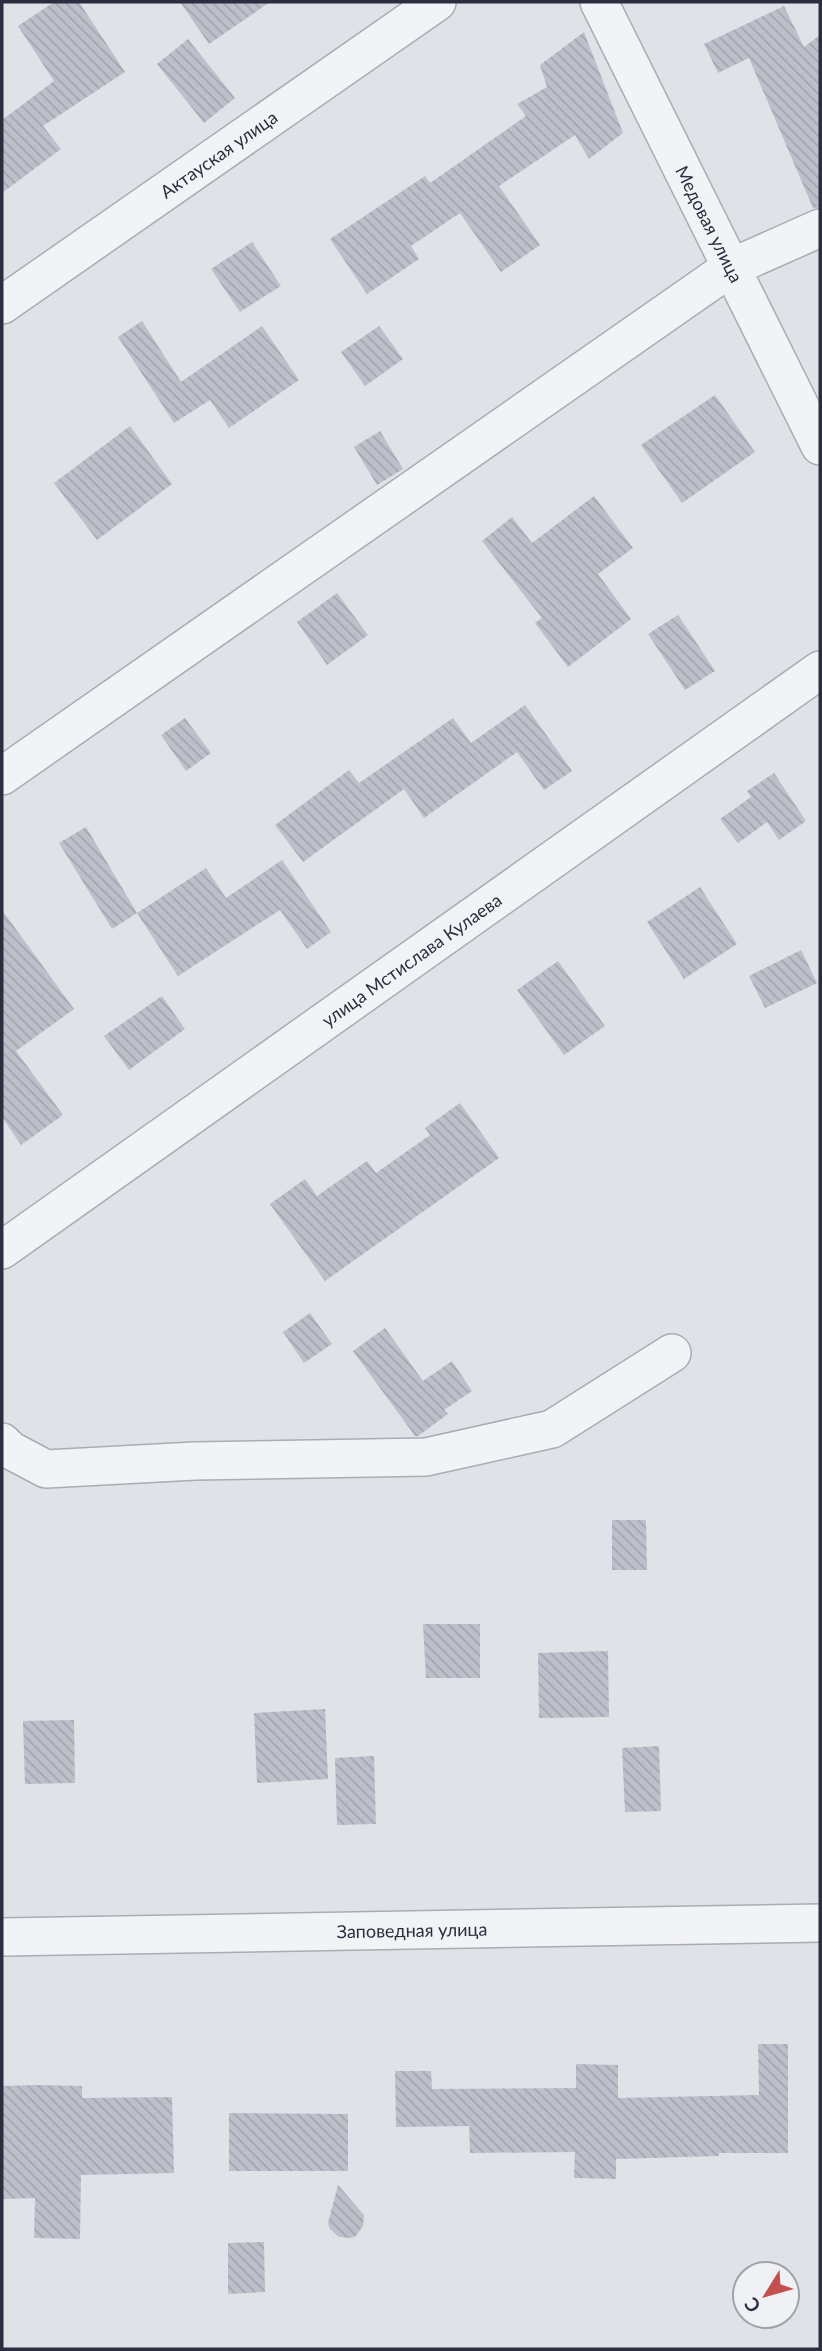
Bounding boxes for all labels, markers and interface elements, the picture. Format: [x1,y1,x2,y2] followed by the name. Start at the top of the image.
[156,106,281,203] street label: Актауская улица
[671,162,748,286] street label: Медовая улица
[317,888,506,1031] street label: улица Мстислава Кулаева
[336,1918,488,1942] street label: Заповедная улица
[731,2260,801,2330] north arrow
[739,2293,765,2317] text: С

